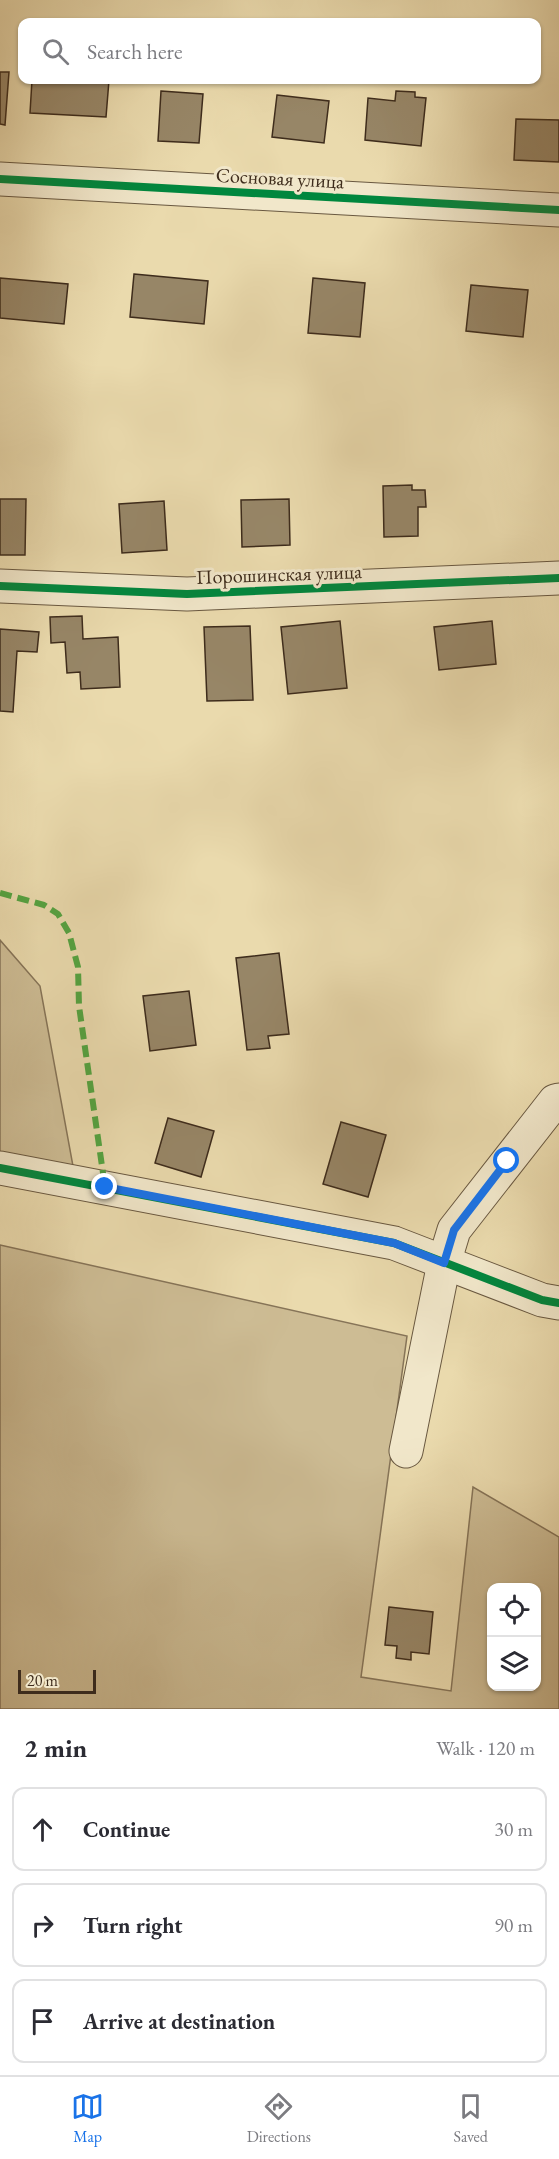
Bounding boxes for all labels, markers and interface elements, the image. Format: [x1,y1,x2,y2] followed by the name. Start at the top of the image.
[18,18,541,84] search box
[39,35,72,68] icon: search
[87,37,182,66] text: Search here
[215,162,345,194] street label: Сосновая улица
[195,558,363,590] street label: Порошинская улица
[493,1147,519,1173] route start
[91,1173,117,1199] route end
[487,1583,541,1691] map controls
[487,1583,541,1637] button: locate
[487,1637,541,1691] button: layers
[18,1667,96,1694] scale bar
[27,1670,58,1691] text: 20 m
[24,1731,87,1765] text: 2 min
[436,1735,535,1761] text: Walk · 120 m
[26,1813,59,1846] icon: ahead
[83,1815,170,1844] text: Continue
[494,1816,533,1842] text: 30 m
[26,1909,59,1942] icon: right
[83,1911,182,1940] text: Turn right
[494,1912,533,1938] text: 90 m
[26,2005,59,2038] icon: arrive
[83,2007,275,2036] text: Arrive at destination
[71,2090,104,2147] tab: Map
[247,2090,311,2147] tab: Directions
[453,2090,488,2147] tab: Saved

